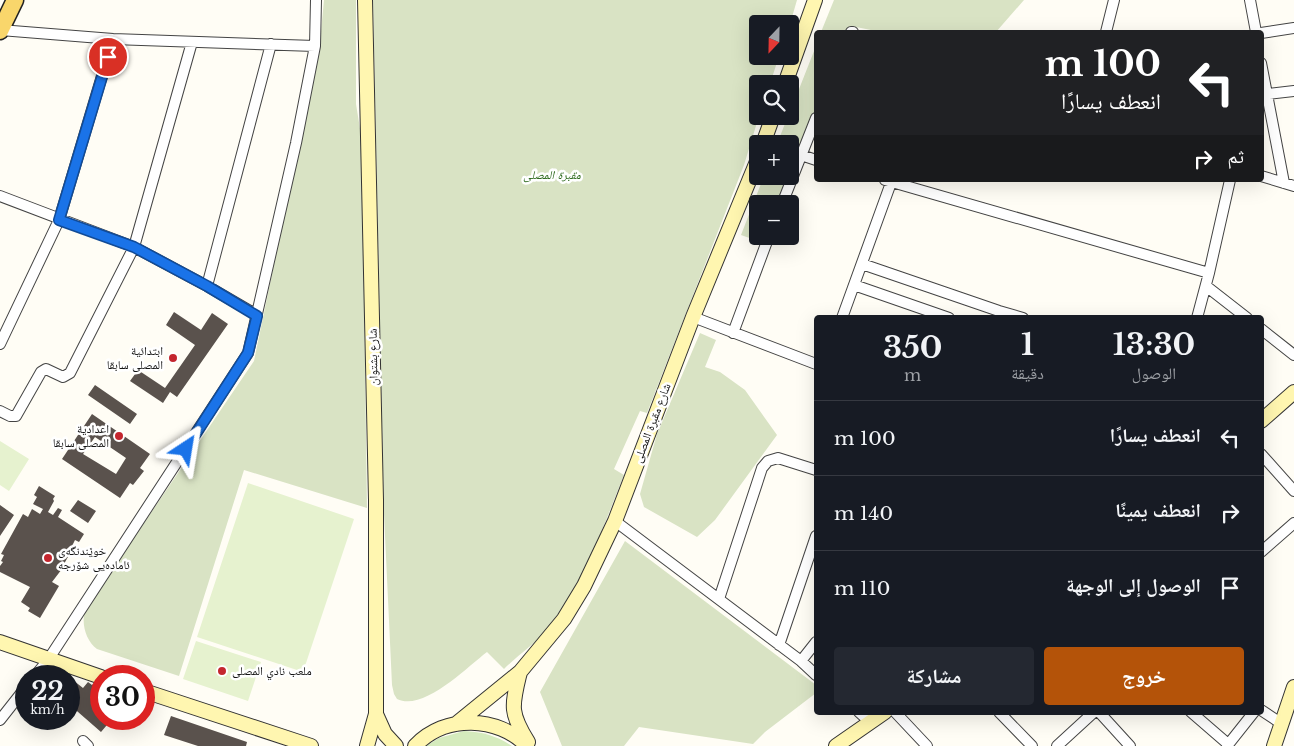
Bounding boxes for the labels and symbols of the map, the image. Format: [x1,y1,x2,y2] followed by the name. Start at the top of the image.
[749,15,799,65] north arrow
[87,36,129,78] pin
[523,167,581,183] park label: مقبرة المصلى
[364,328,381,386] street label: شارع بشتوان
[107,343,163,372] place label: ابتدائية المصلى سابقا
[167,352,179,364] marker: ابتدائية المصلى سابقا
[629,381,675,465] street label: شارع مقبرة المصلى
[53,421,109,450] place label: اعدادية المصلى سابقا
[159,422,211,474] position arrow
[113,430,125,442] marker: اعدادية المصلى سابقا
[58,543,130,572] place label: خوێندنگەی ئامادەیی شۆرجە
[42,552,54,564] marker: خوێندنگەی ئامادەیی شۆرجە
[232,663,312,681] place label: ملعب نادي المصلى
[90,665,155,730] speed limit sign: 30
[216,665,228,677] marker: ملعب نادي المصلى

